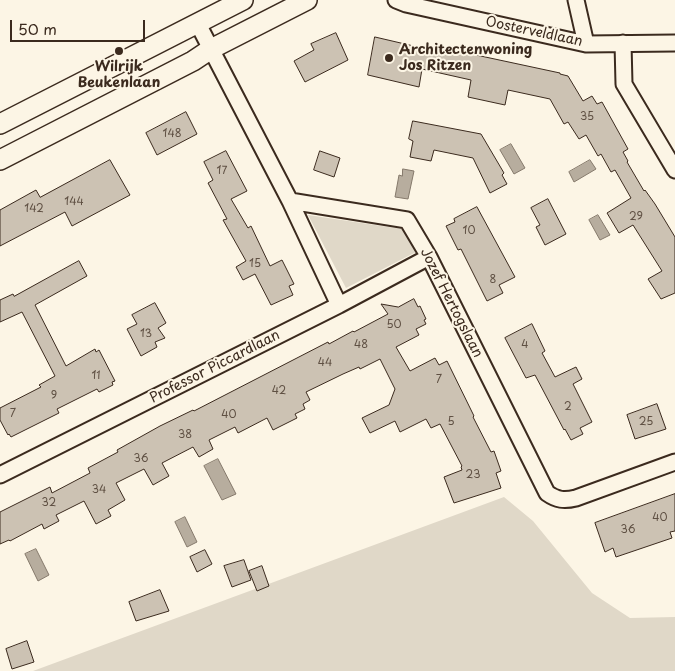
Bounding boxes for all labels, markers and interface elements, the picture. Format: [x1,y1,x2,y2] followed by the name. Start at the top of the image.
[12,10,148,42] scale bar
[484,13,584,51] street label: Oosterveldlaan
[18,17,57,40] text: 50 m
[399,42,532,74] place label: Architectenwoning Jos Ritzen
[113,45,125,57] marker: Wilrijk Beukenlaan
[383,52,395,64] marker: Architectenwoning Jos Ritzen
[78,59,160,92] place label: Wilrijk Beukenlaan
[580,110,594,124] house number: 35
[162,127,182,141] house number: 148
[217,164,227,178] house number: 17
[64,195,84,209] house number: 144
[24,202,44,216] house number: 142
[629,210,643,224] house number: 29
[463,224,475,238] house number: 10
[416,245,486,361] street label: Jozef Hertogslaan
[249,257,261,271] house number: 15
[490,273,496,287] house number: 8
[386,318,402,332] house number: 50
[140,327,152,341] house number: 13
[147,327,283,407] street label: Professor Piccardlaan
[354,338,368,352] house number: 48
[521,338,529,352] house number: 4
[318,356,332,370] house number: 44
[91,369,101,383] house number: 11
[436,373,442,387] house number: 7
[272,384,286,398] house number: 42
[51,389,57,403] house number: 9
[564,400,572,414] house number: 2
[10,407,16,421] house number: 7
[221,408,237,422] house number: 40
[447,415,455,429] house number: 5
[639,415,653,429] house number: 25
[178,428,192,442] house number: 38
[134,452,148,466] house number: 36
[466,468,480,482] house number: 23
[92,483,106,497] house number: 34
[42,496,56,510] house number: 32
[652,511,668,525] house number: 40
[621,523,635,537] house number: 36

